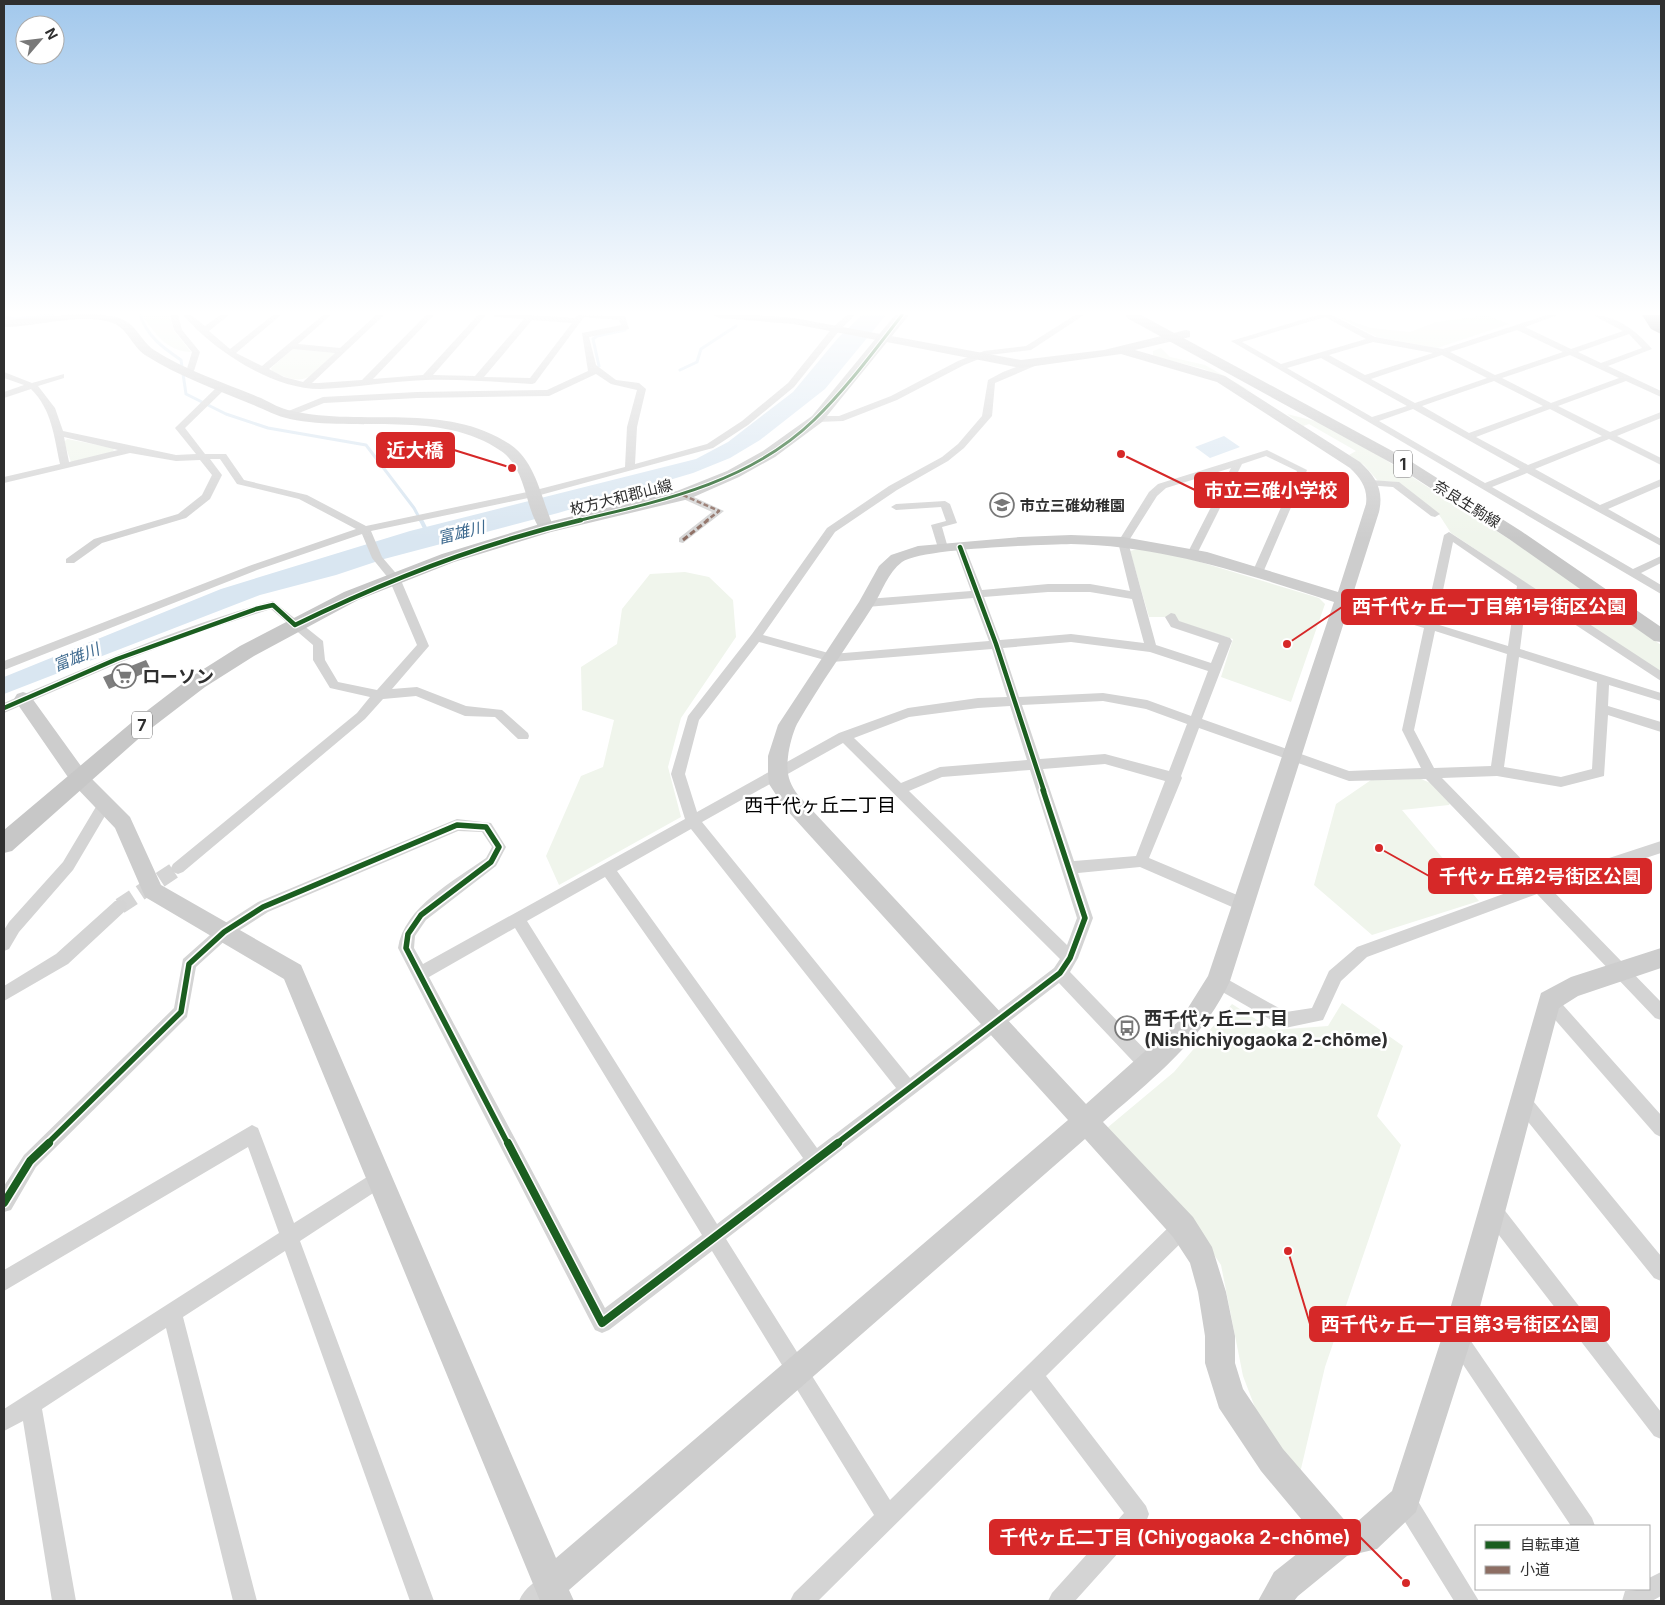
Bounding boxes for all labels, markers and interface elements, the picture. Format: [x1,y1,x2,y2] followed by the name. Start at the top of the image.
[15,15,65,65] north arrow
[42,25,62,42] text: N
[377,433,454,467] callout: 近大橋
[386,439,444,462] text: 近大橋
[1394,450,1412,478] road number: 1
[1195,473,1348,507] callout: 市立三碓小学校
[568,475,674,519] street label: 枚方大和郡山線
[1430,476,1504,532] street label: 奈良生駒線
[1204,479,1338,502] text: 市立三碓小学校
[989,492,1015,518] school or university icon: 市立三碓幼稚園
[1020,496,1125,515] place label: 市立三碓幼稚園
[435,516,489,548] water label: 富雄川
[1342,590,1636,624] callout: 西千代ヶ丘一丁目第1号街区公園
[1352,595,1626,618] text: 西千代ヶ丘一丁目第1号街区公園
[50,638,104,675] water label: 富雄川
[111,663,137,689] supermarket icon: ローソン
[142,666,214,687] place label: ローソン
[132,712,152,738] road number: 7
[744,794,896,817] district label: 西千代ヶ丘二丁目
[1429,859,1651,893] callout: 千代ヶ丘第2号街区公園
[1439,865,1641,888] text: 千代ヶ丘第2号街区公園
[1144,1008,1388,1050] place label: 西千代ヶ丘二丁目 (Nishichiyogaoka 2-chōme)
[1114,1015,1140,1041] bus stop icon: 西千代ヶ丘二丁目 (Nishichiyogaoka 2-chōme)
[1310,1307,1609,1341] callout: 西千代ヶ丘一丁目第3号街区公園
[1321,1313,1599,1336] text: 西千代ヶ丘一丁目第3号街区公園
[990,1520,1360,1554] callout: 千代ヶ丘二丁目 (Chiyogaoka 2-chōme)
[1475,1525,1650,1590] legend
[999,1526,1351,1549] text: 千代ヶ丘二丁目 (Chiyogaoka 2-chōme)
[1520,1535,1580,1554] text: 自転車道
[1520,1560,1550,1579] text: 小道

